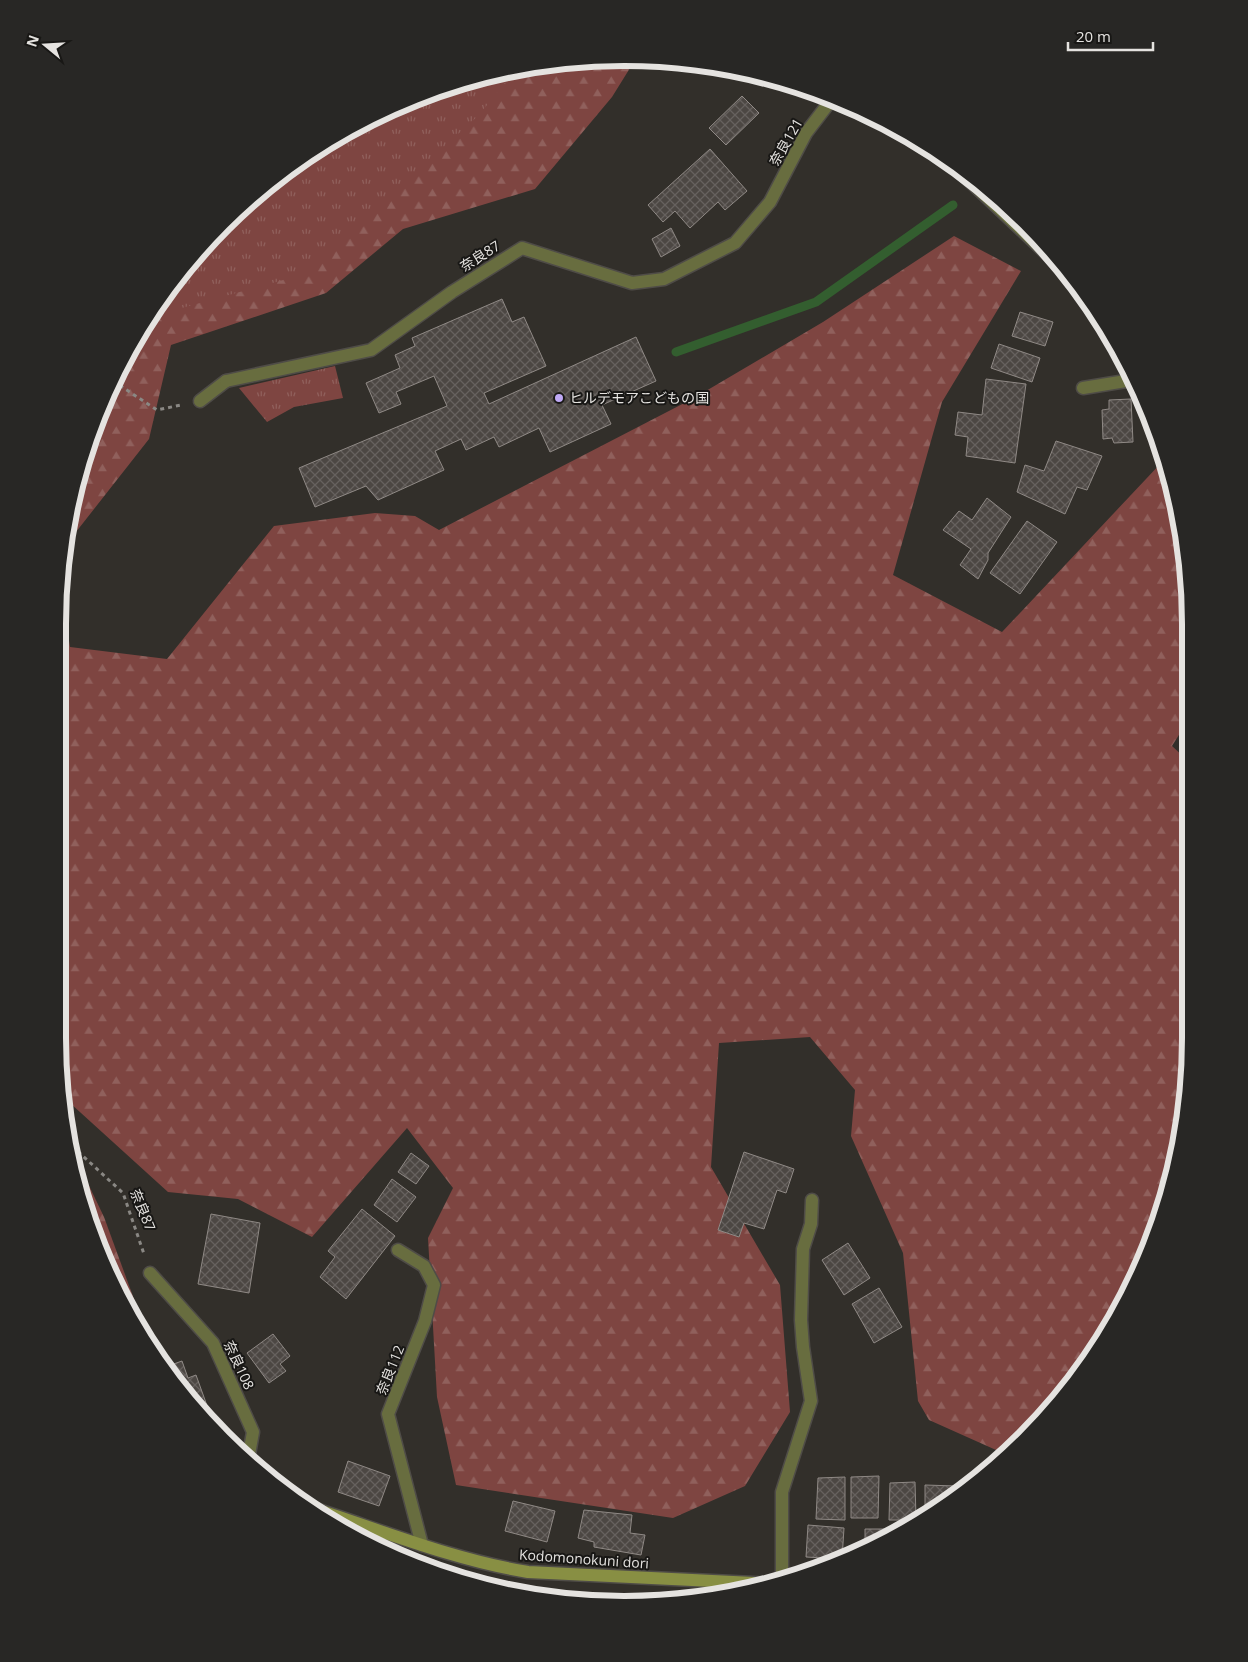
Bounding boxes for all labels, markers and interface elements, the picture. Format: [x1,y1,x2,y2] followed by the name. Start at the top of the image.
[20,20,70,70] north arrow
[1068,20,1153,52] scale bar
[1076,26,1111,46] text: 20 m
[21,32,43,49] text: N
[764,114,807,169] street label: 奈良121
[456,236,503,275] street label: 奈良87
[569,388,709,407] place label: ヒルデモアこどもの国
[553,392,565,404] marker: ヒルデモアこどもの国
[126,1186,161,1234] street label: 奈良87
[220,1337,259,1392] street label: 奈良108
[371,1342,408,1397] street label: 奈良112
[518,1544,650,1573] street label: Kodomonokuni dori

